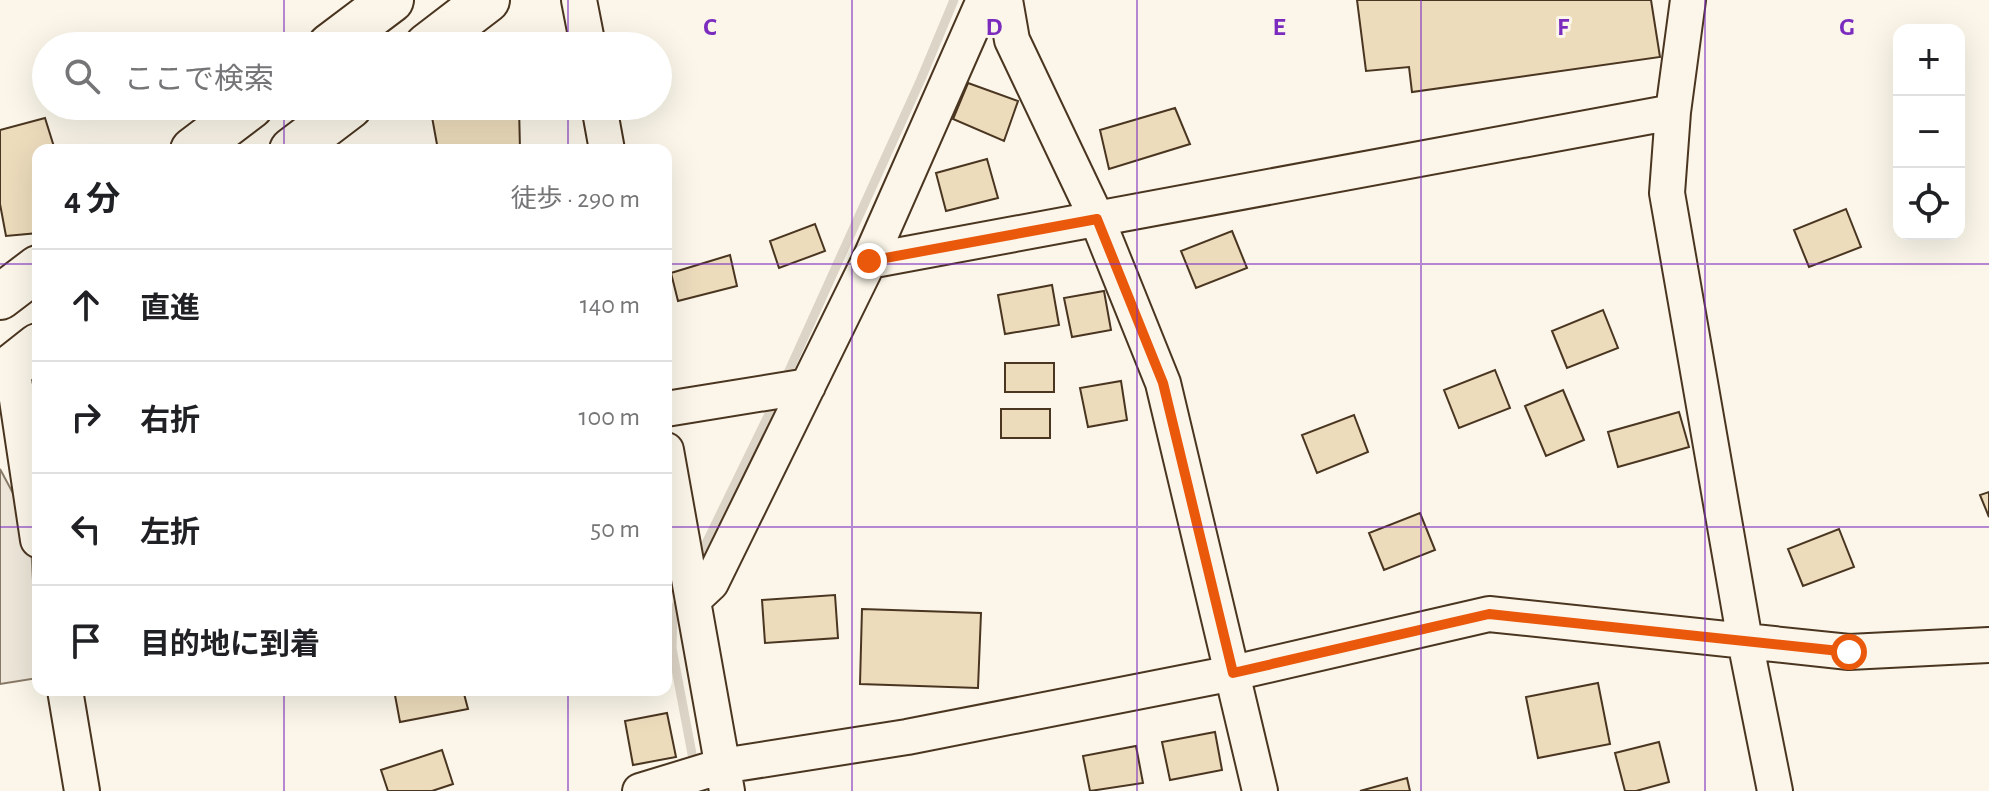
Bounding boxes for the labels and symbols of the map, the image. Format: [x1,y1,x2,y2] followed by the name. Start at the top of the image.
[703,14,717,40] text: C
[985,14,1003,40] text: D
[1272,14,1286,40] text: E
[1557,14,1570,40] text: F
[1839,14,1855,40] text: G
[851,243,887,279] route end
[1831,634,1867,670] route start

